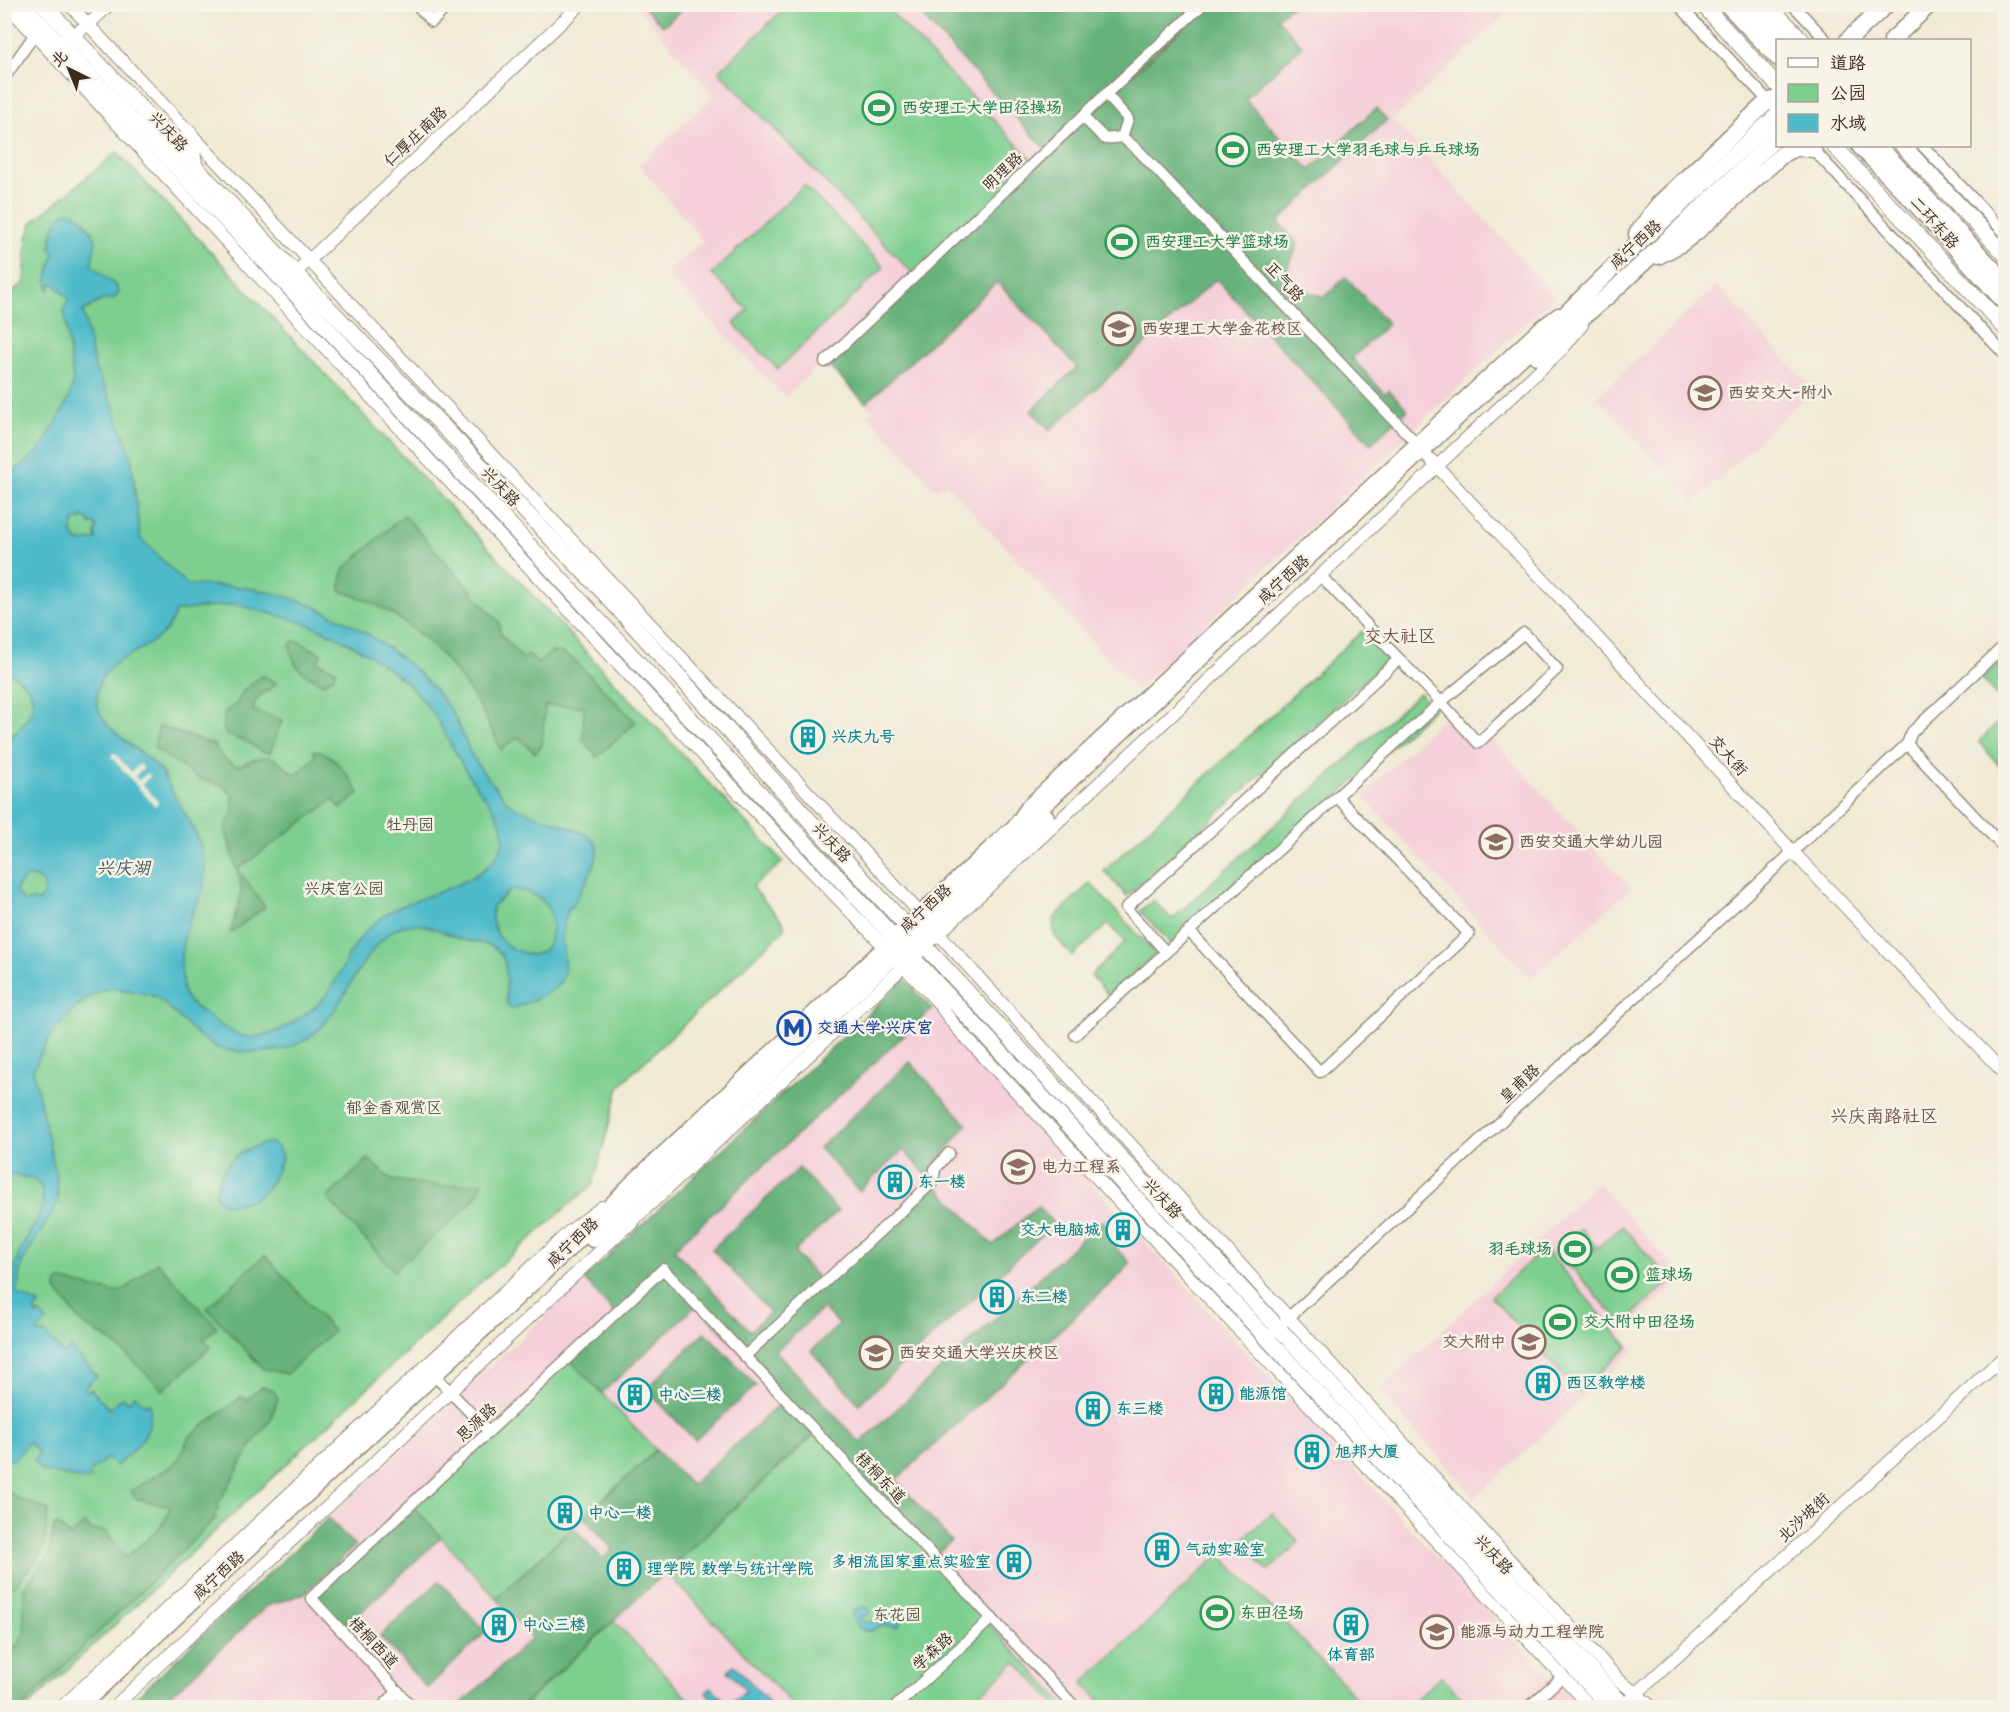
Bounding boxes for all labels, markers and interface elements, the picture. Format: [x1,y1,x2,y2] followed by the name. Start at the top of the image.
[39,39,99,99] north arrow
[1776,39,1971,147] legend
[45,45,74,74] text: 北
[1830,50,1866,79] text: 道路
[1830,80,1866,109] text: 公园
[861,90,897,126] sports icon: 西安理工大学田径操场
[902,96,1062,121] place label: 西安理工大学田径操场
[378,101,454,173] street label: 仁厚庄南路
[142,106,194,158] street label: 兴庆路
[1830,110,1866,139] text: 水域
[1215,132,1251,168] sports icon: 西安理工大学羽毛球与乒乓球场
[1256,138,1480,163] place label: 西安理工大学羽毛球与乒乓球场
[977,146,1029,198] street label: 明理路
[1903,191,1965,255] street label: 二环东路
[1604,214,1668,276] street label: 咸宁西路
[1104,224,1140,260] sports icon: 西安理工大学篮球场
[1145,230,1289,255] place label: 西安理工大学篮球场
[1258,256,1310,308] street label: 正气路
[1101,311,1137,347] school or university icon: 西安理工大学金花校区
[1142,317,1302,342] place label: 西安理工大学金花校区
[1687,375,1723,411] school or university icon: 西安交大-附小
[1728,381,1833,406] place label: 西安交大-附小
[474,461,526,513] street label: 兴庆路
[1252,549,1316,611] street label: 咸宁西路
[1364,623,1436,652] district label: 交大社区
[790,719,826,755] building icon: 兴庆九号
[831,725,895,750] place label: 兴庆九号
[1703,730,1753,782] street label: 交大街
[386,813,434,838] park label: 牡丹园
[805,817,857,869] street label: 兴庆路
[1478,824,1514,860] school or university icon: 西安交通大学幼儿园
[1519,830,1663,855] place label: 西安交通大学幼儿园
[96,855,152,884] water label: 兴庆湖
[304,877,384,902] park label: 兴庆宫公园
[894,878,958,940] street label: 咸宁西路
[776,1010,812,1046] metro station icon: 交通大学·兴庆宫
[817,1016,933,1041] place label: 交通大学·兴庆宫
[1494,1058,1546,1110] street label: 皇甫路
[346,1096,442,1121] park label: 郁金香观赏区
[1830,1103,1938,1132] district label: 兴庆南路社区
[1000,1149,1036,1185] school or university icon: 电力工程系
[1041,1155,1121,1180] place label: 电力工程系
[877,1164,913,1200] building icon: 东一楼
[918,1170,966,1195] place label: 东一楼
[1136,1173,1188,1225] street label: 兴庆路
[541,1212,605,1274] street label: 咸宁西路
[1105,1212,1141,1248] building icon: 交大电脑城
[1020,1218,1100,1243] place label: 交大电脑城
[1557,1231,1593,1267] sports icon: 羽毛球场
[1488,1237,1552,1262] place label: 羽毛球场
[1604,1257,1640,1293] sports icon: 篮球场
[1645,1263,1693,1288] place label: 篮球场
[979,1279,1015,1315] building icon: 东二楼
[1020,1285,1068,1310] place label: 东二楼
[1542,1304,1578,1340] sports icon: 交大附中田径场
[1583,1310,1695,1335] place label: 交大附中田径场
[1511,1324,1547,1360] school or university icon: 交大附中
[1442,1330,1506,1355] place label: 交大附中
[858,1335,894,1371] school or university icon: 西安交通大学兴庆校区
[899,1341,1059,1366] place label: 西安交通大学兴庆校区
[1525,1365,1561,1401] building icon: 西区教学楼
[1566,1371,1646,1396] place label: 西区教学楼
[1198,1376,1234,1412] building icon: 能源馆
[617,1377,653,1413] building icon: 中心二楼
[1239,1382,1287,1407] place label: 能源馆
[658,1383,722,1408] place label: 中心二楼
[1075,1391,1111,1427] building icon: 东三楼
[451,1397,503,1449] street label: 思源路
[1116,1397,1164,1422] place label: 东三楼
[1294,1434,1330,1470] building icon: 旭邦大厦
[1335,1440,1399,1465] place label: 旭邦大厦
[849,1446,911,1510] street label: 梧桐东道
[1772,1487,1836,1549] street label: 北沙坡街
[547,1495,583,1531] building icon: 中心一楼
[588,1501,652,1526] place label: 中心一楼
[1467,1529,1519,1581] street label: 兴庆路
[1144,1532,1180,1568] building icon: 气动实验室
[1185,1538,1265,1563] place label: 气动实验室
[996,1544,1032,1580] building icon: 多相流国家重点实验室
[187,1545,251,1607] street label: 咸宁西路
[831,1550,991,1575] place label: 多相流国家重点实验室
[606,1551,642,1587] building icon: 理学院 数学与统计学院
[647,1557,813,1582] place label: 理学院 数学与统计学院
[1199,1595,1235,1631] sports icon: 东田径场
[1240,1601,1304,1626] place label: 东田径场
[873,1603,921,1628] park label: 东花园
[481,1607,517,1643] building icon: 中心三楼
[1333,1607,1369,1643] building icon: 体育部
[342,1611,404,1675] street label: 梧桐西道
[522,1613,586,1638] place label: 中心三楼
[1419,1614,1455,1650] school or university icon: 能源与动力工程学院
[1460,1620,1604,1645] place label: 能源与动力工程学院
[907,1627,959,1677] street label: 学森路
[1327,1643,1375,1668] place label: 体育部

